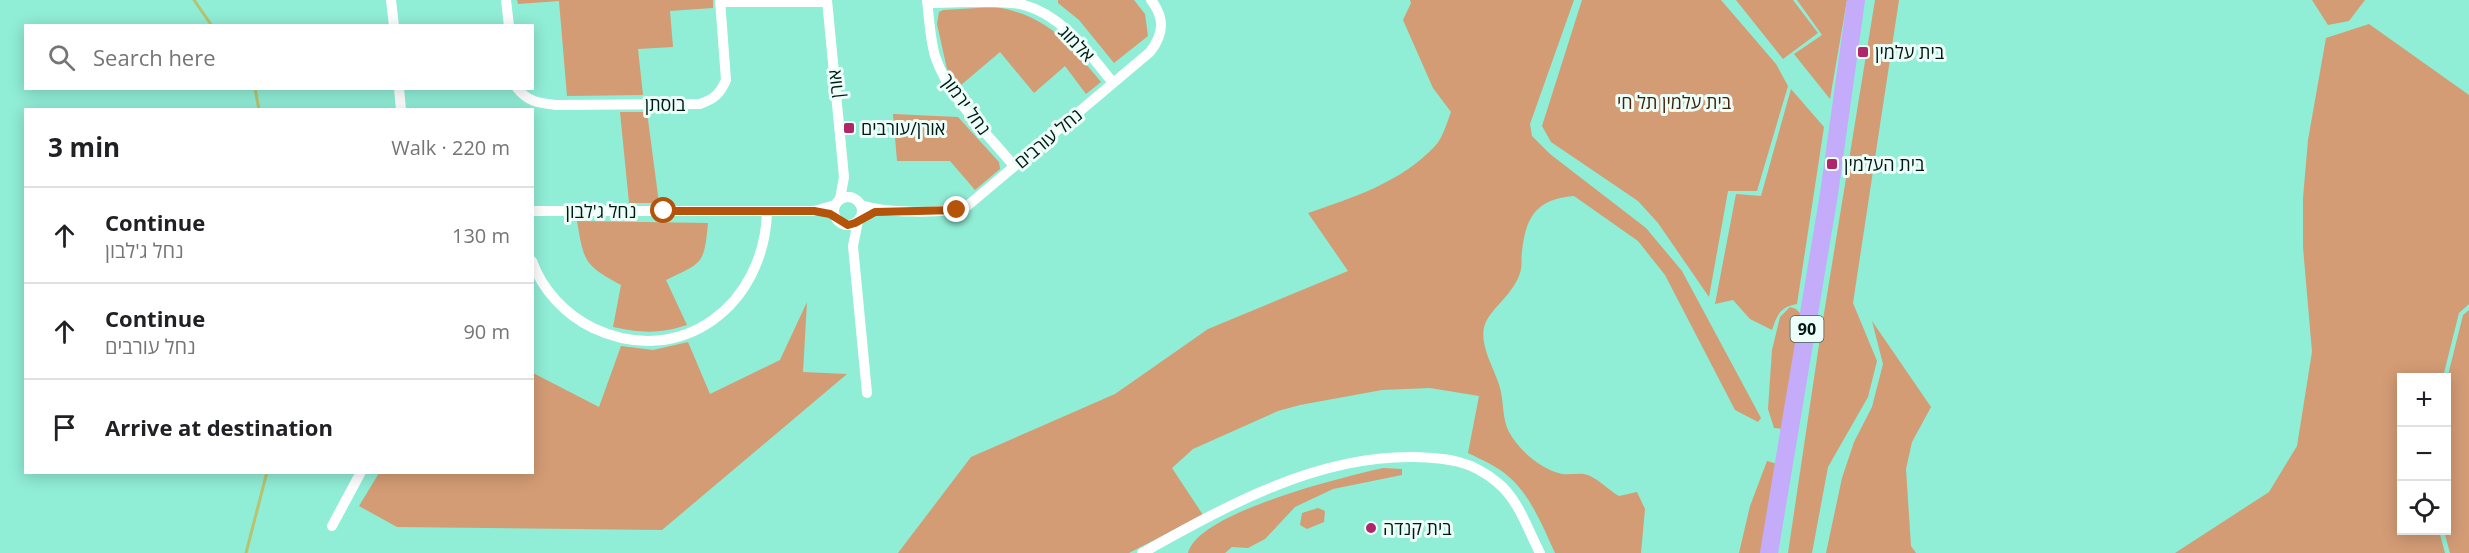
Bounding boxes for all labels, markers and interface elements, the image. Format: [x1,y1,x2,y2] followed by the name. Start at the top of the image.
[1054,19,1100,67] street label: אלמוג
[24,24,534,90] search box
[1875,40,1945,64] place label: בית עלמין
[45,41,78,74] icon: search
[93,42,216,72] text: Search here
[1856,45,1870,59] marker: בית עלמין
[936,68,996,140] street label: נחל ירמוך
[822,69,848,99] street label: אורן
[1617,90,1732,114] park label: בית עלמין תל חי
[645,92,686,116] street label: בוסתן
[1009,103,1087,173] street label: נחל עורבים
[861,116,945,140] place label: אורן/עורבים
[842,121,856,135] marker: אורן/עורבים
[48,129,120,165] text: 3 min
[391,134,510,161] text: Walk · 220 m
[1844,152,1925,176] place label: בית העלמין
[1825,157,1839,171] marker: בית העלמין
[943,196,969,222] route end
[650,197,676,223] route start
[566,199,636,223] street label: נחל ג'לבון
[105,207,205,237] text: Continue
[48,219,81,252] icon: ahead
[452,222,510,249] text: 130 m
[105,237,184,264] text: נחל ג'לבון
[105,303,205,333] text: Continue
[48,315,81,348] icon: ahead
[1790,316,1824,342] road number: 90
[463,318,510,345] text: 90 m
[105,333,196,360] text: נחל עורבים
[2397,373,2451,535] map controls
[2397,373,2451,427] button: +
[48,411,81,444] icon: arrive
[105,412,333,442] text: Arrive at destination
[2397,427,2451,481] button: −
[2397,481,2451,535] button: locate
[1383,516,1452,540] place label: בית קנדה
[1364,521,1378,535] marker: בית קנדה

